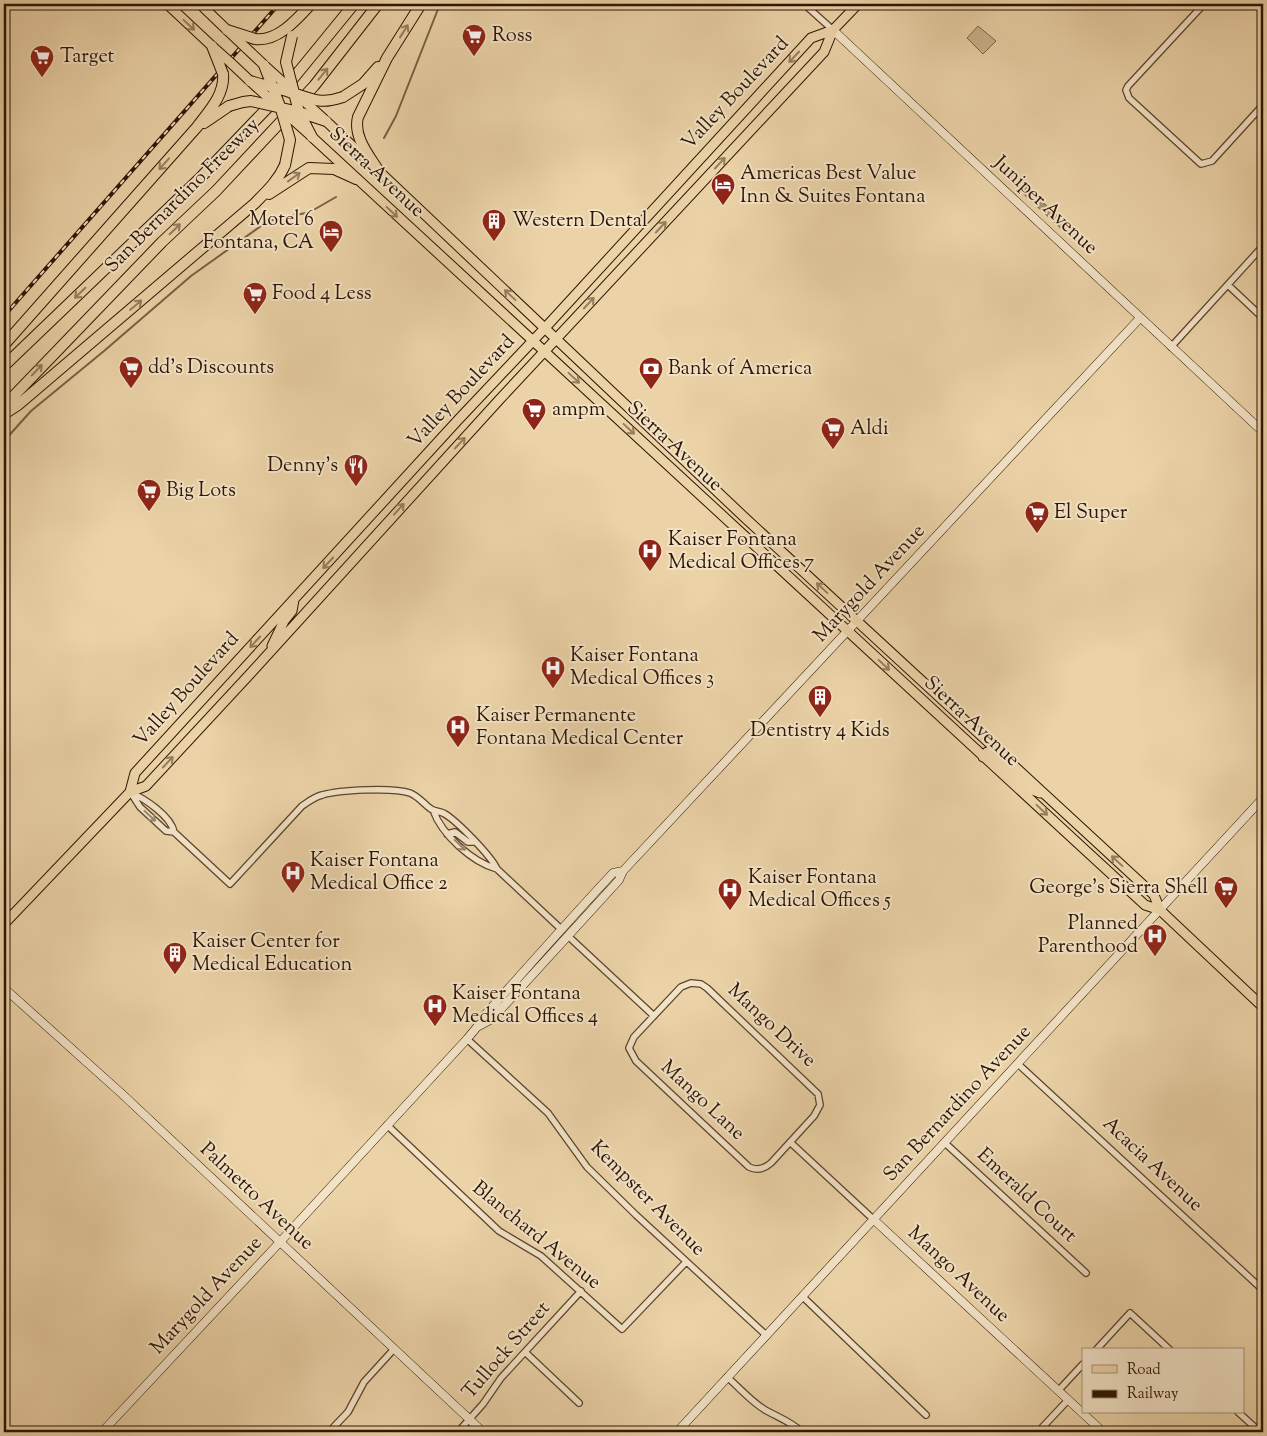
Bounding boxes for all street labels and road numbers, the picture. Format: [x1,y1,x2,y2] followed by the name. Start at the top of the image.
[676,31,796,157] street label: Valley Boulevard
[99,112,267,280] street label: San Bernardino Freeway
[321,121,431,225] street label: Sierra Avenue
[985,149,1104,262] street label: Juniper Avenue
[402,329,522,455] street label: Valley Boulevard
[619,395,729,499] street label: Sierra Avenue
[807,518,933,650] street label: Marygold Avenue
[127,626,247,754] street label: Valley Boulevard
[916,670,1026,774] street label: Sierra Avenue
[720,977,822,1075] street label: Mango Drive
[877,1019,1039,1189] street label: San Bernardino Avenue
[653,1054,751,1148] street label: Mango Lane
[1095,1111,1209,1219] street label: Acacia Avenue
[583,1135,711,1263] street label: Kempster Avenue
[192,1136,320,1258] street label: Palmetto Avenue
[969,1142,1083,1250] street label: Emerald Court
[465,1175,607,1297] street label: Blanchard Avenue
[900,1220,1016,1330] street label: Mango Avenue
[144,1230,270,1362] street label: Marygold Avenue
[456,1296,558,1406] street label: Tullock Street

